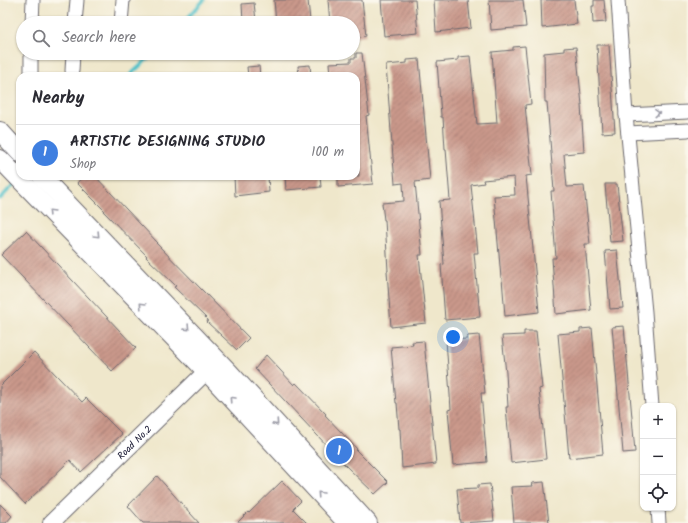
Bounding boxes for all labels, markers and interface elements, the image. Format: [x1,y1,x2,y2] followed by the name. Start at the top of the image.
[16,16,360,60] search box
[62,26,136,50] text: Search here
[30,27,52,49] icon: search
[32,85,84,112] text: Nearby
[654,109,660,118] one-way arrow
[70,130,265,154] text: ARTISTIC DESIGNING STUDIO
[43,142,47,163] text: 1
[311,142,344,163] text: 100 m
[70,154,96,175] text: Shop
[48,209,56,217] one-way arrow
[92,230,99,237] one-way arrow
[139,302,147,310] one-way arrow
[182,323,190,331] one-way arrow
[443,327,463,347] your location
[229,396,237,404] one-way arrow
[640,403,676,511] map controls
[640,403,676,439] button: +
[271,418,278,425] one-way arrow
[114,422,156,464] street label: Road No.2
[326,436,352,466] pin: 1
[640,439,676,475] button: −
[640,475,676,511] button: locate
[318,492,325,499] one-way arrow

